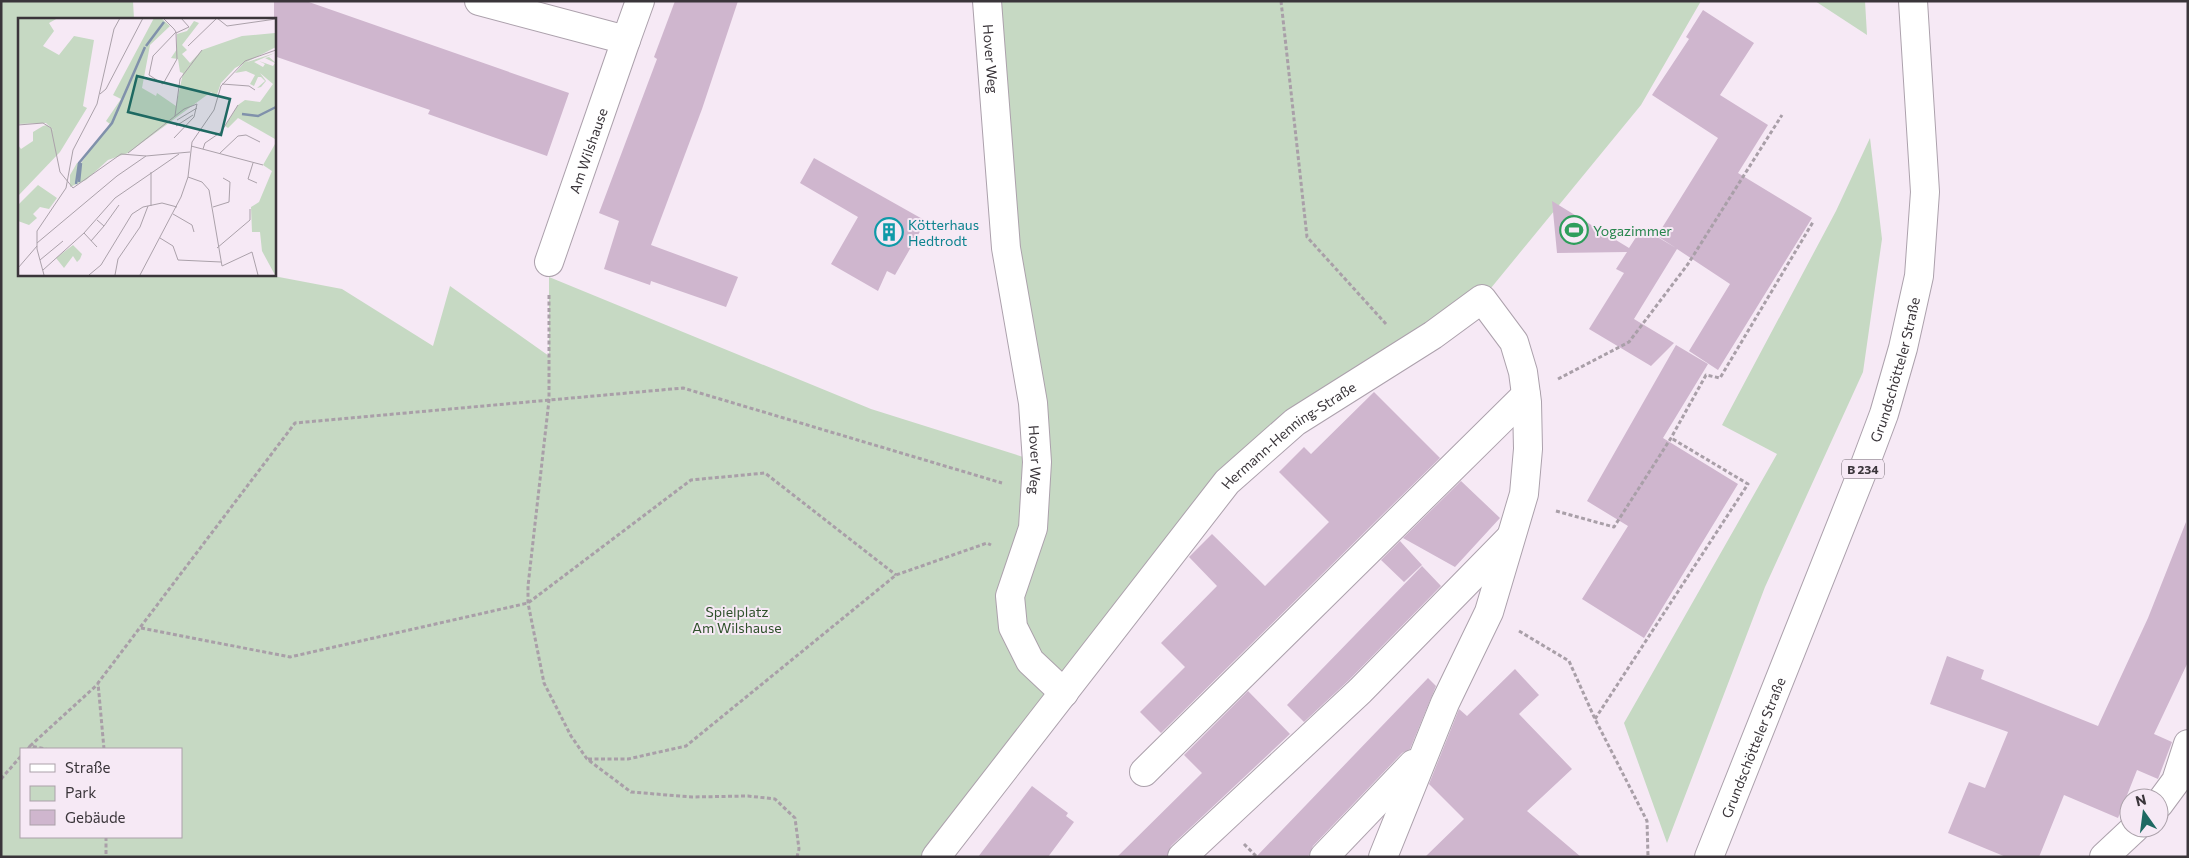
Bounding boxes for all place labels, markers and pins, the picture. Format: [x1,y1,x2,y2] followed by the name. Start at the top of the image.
[1559,215,1589,245] sports icon: Yogazimmer
[908,216,979,249] place label: Kötterhaus Hedtrodt
[874,217,904,247] building icon: Kötterhaus Hedtrodt
[1593,222,1672,239] place label: Yogazimmer

